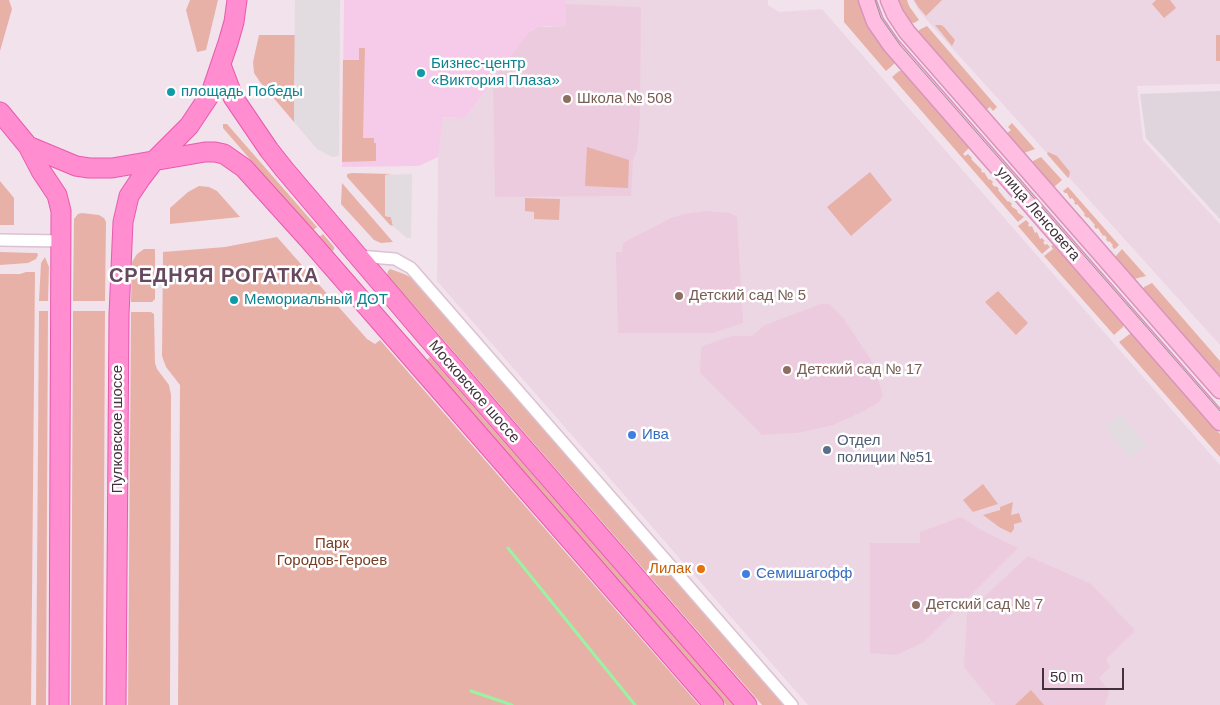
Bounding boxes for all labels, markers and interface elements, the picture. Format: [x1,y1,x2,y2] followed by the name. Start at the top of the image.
[431,55,560,90] place label: Бизнес-центр «Виктория Плаза»
[415,67,427,79] marker: Бизнес-центр «Виктория Плаза»
[181,83,303,101] place label: площадь Победы
[165,86,177,98] marker: площадь Победы
[577,90,672,108] place label: Школа № 508
[561,93,573,105] marker: Школа № 508
[992,163,1084,265] street label: улица Ленсовета
[107,264,321,288] district label: СРЕДНЯЯ РОГАТКА
[689,287,806,305] place label: Детский сад № 5
[673,290,685,302] marker: Детский сад № 5
[244,291,388,309] place label: Мемориальный ДОТ
[228,294,240,306] marker: Мемориальный ДОТ
[425,337,523,447] street label: Московское шоссе
[797,361,922,379] place label: Детский сад № 17
[781,364,793,376] marker: Детский сад № 17
[109,365,127,493] street label: Пулковское шоссе
[642,426,669,444] place label: Ива
[626,429,638,441] marker: Ива
[837,432,933,467] place label: Отдел полиции №51
[821,444,833,456] marker: Отдел полиции №51
[277,535,387,570] park label: Парк Городов-Героев
[649,560,691,578] place label: Лилак
[695,563,707,575] marker: Лилак
[756,565,852,583] place label: Семишагофф
[740,568,752,580] marker: Семишагофф
[926,596,1043,614] place label: Детский сад № 7
[910,599,922,611] marker: Детский сад № 7
[1045,658,1128,690] scale bar
[1050,668,1083,685] text: 50 m

